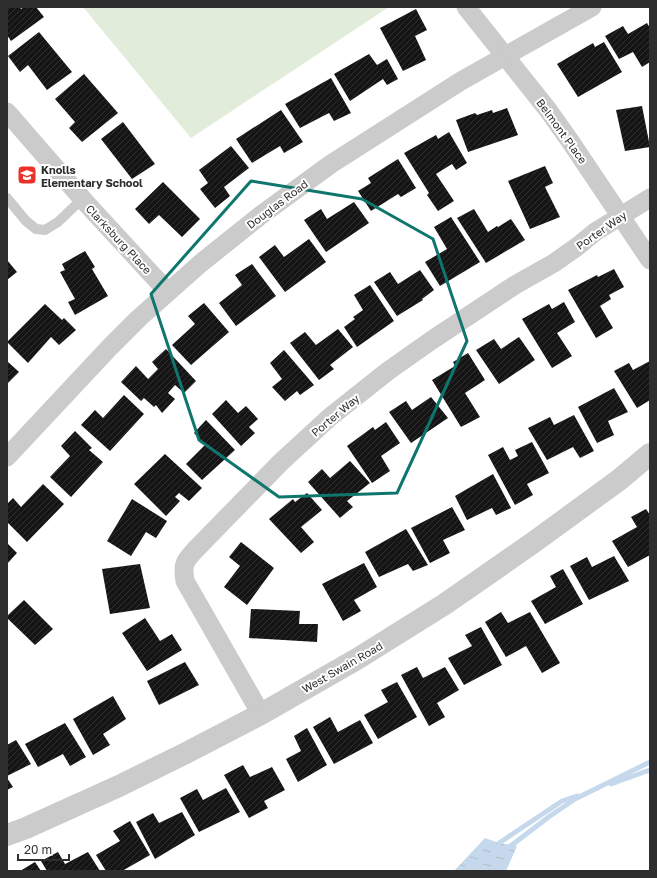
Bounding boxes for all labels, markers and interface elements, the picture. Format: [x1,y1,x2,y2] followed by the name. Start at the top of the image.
[534,96,590,166] street label: Belmont Place
[41,163,143,189] place label: Knolls Elementary School
[16,164,38,186] school or university icon: Knolls Elementary School
[244,177,310,231] street label: Douglas Road
[84,202,154,276] street label: Clarksburg Place
[573,208,629,252] street label: Porter Way
[308,391,362,439] street label: Porter Way
[299,639,385,695] street label: West Swain Road
[18,836,69,862] scale bar
[24,842,52,857] text: 20 m

